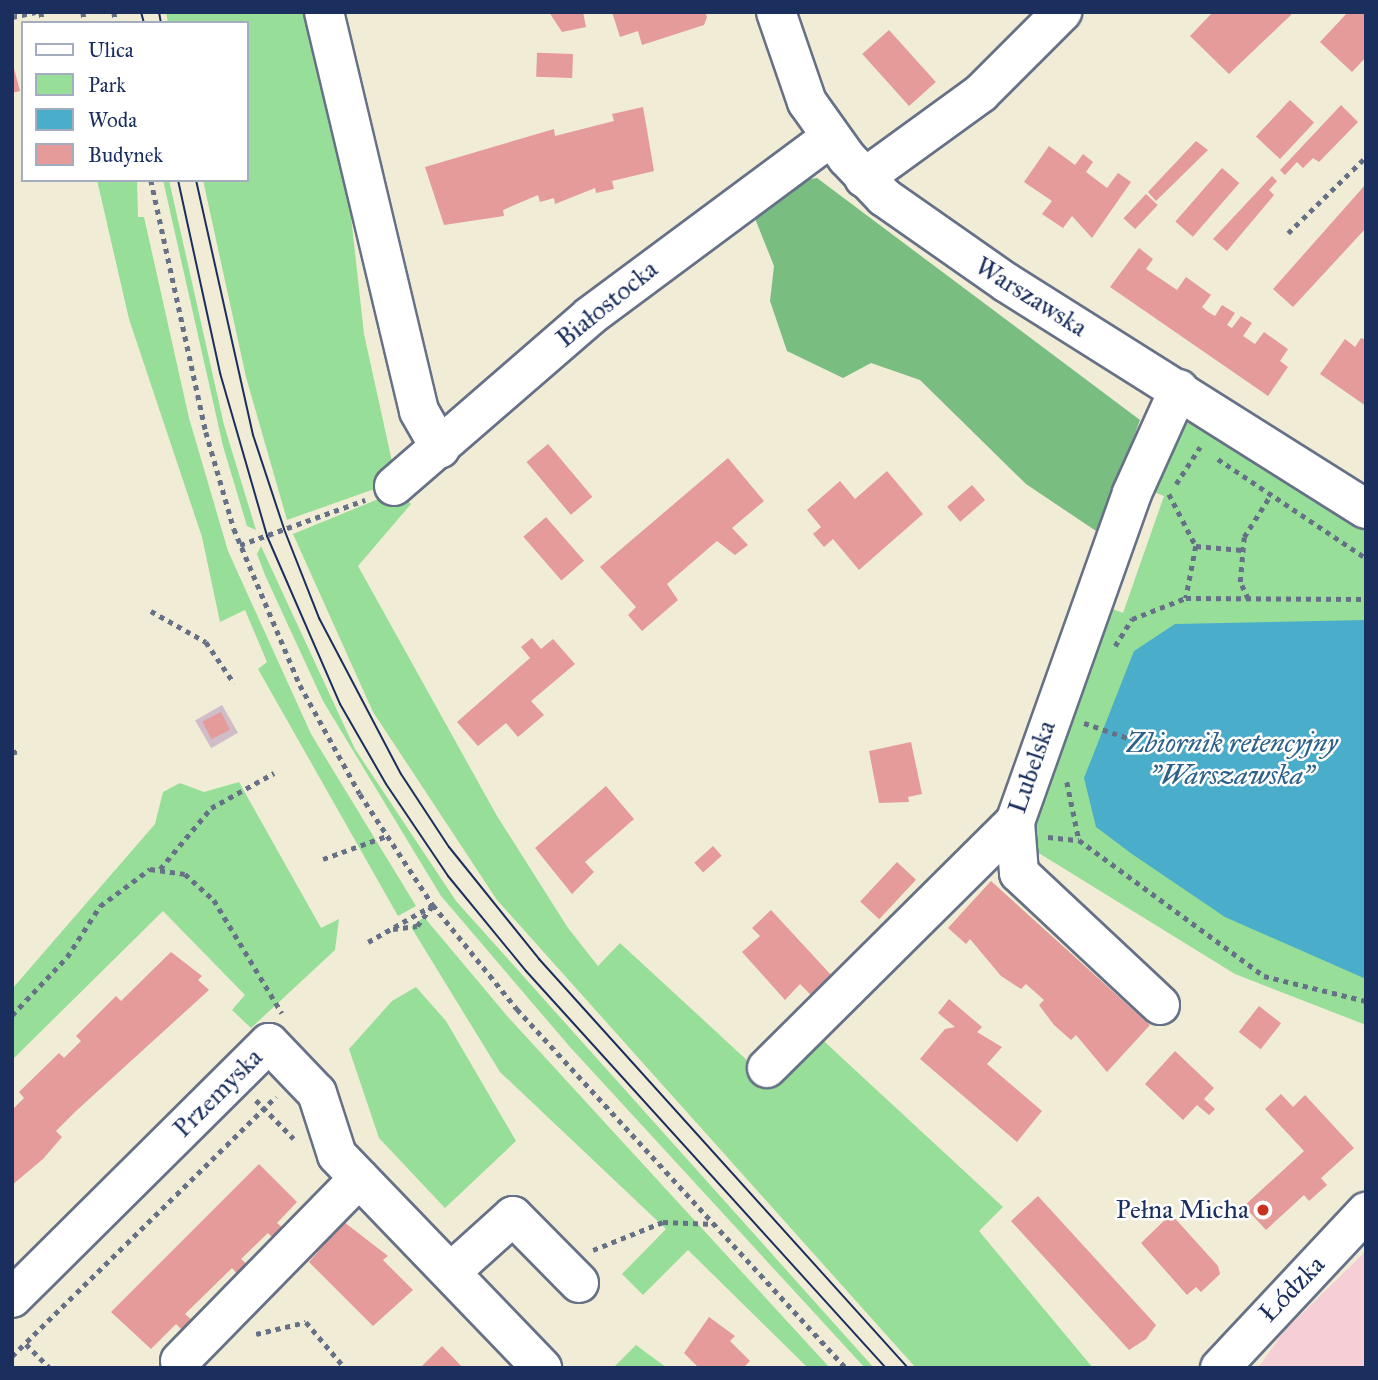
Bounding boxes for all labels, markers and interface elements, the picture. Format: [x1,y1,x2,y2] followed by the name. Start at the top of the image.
[21,21,248,182] legend
[88,37,134,63] text: Ulica
[88,72,126,98] text: Park
[88,107,137,133] text: Woda
[88,142,163,168] text: Budynek
[969,250,1093,344] street label: Warszawska
[550,254,664,354] street label: Białostocka
[1002,717,1062,817] street label: Lubelska
[1126,726,1338,792] water label: Zbiornik retencyjny "Warszawska"
[167,1042,269,1144] street label: Przemyska
[1116,1194,1249,1226] place label: Pełna Micha
[1255,1202,1271,1218] marker: Pełna Micha
[1253,1249,1331,1329] street label: Łódzka

